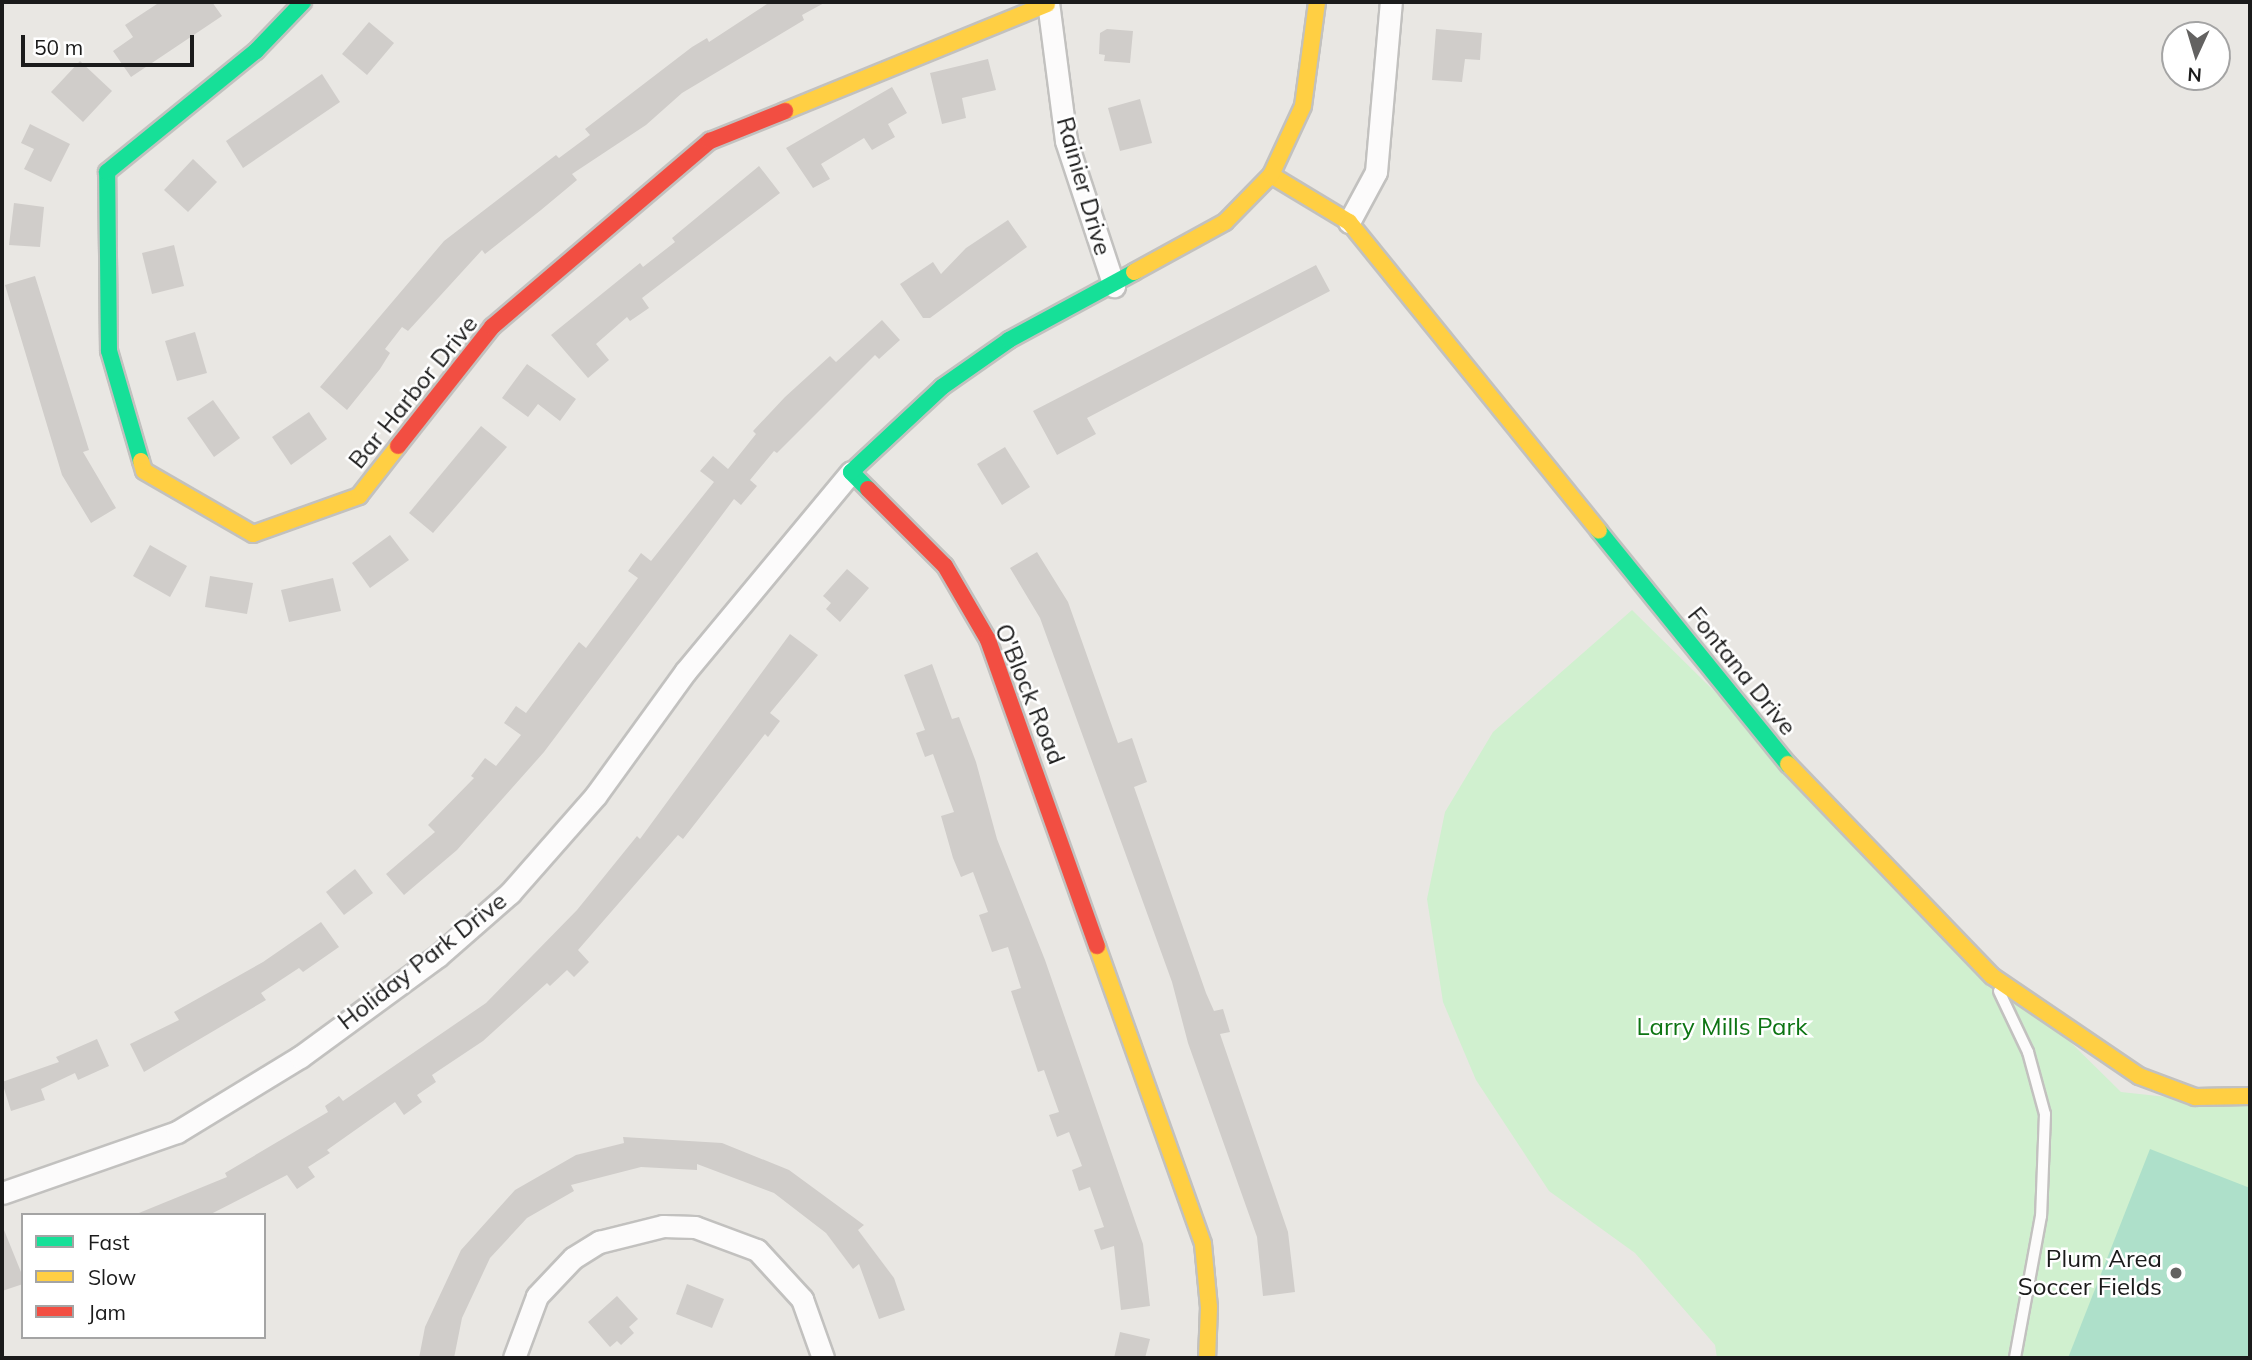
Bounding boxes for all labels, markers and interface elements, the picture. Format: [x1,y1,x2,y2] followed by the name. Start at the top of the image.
[24,21,198,65] scale bar
[2161,21,2231,91] north arrow
[34,34,83,60] text: 50 m
[2187,62,2203,87] text: N
[1051,114,1117,258] street label: Rainier Drive
[343,310,483,474] street label: Bar Harbor Drive
[1682,601,1802,741] street label: Fontana Drive
[989,620,1071,768] street label: O'Block Road
[332,886,512,1036] street label: Holiday Park Drive
[1636,1013,1808,1041] park label: Larry Mills Park
[21,1213,266,1339] legend
[88,1229,130,1255] text: Fast
[2018,1245,2162,1301] place label: Plum Area Soccer Fields
[88,1264,136,1290] text: Slow
[2168,1265,2184,1281] marker: Plum Area Soccer Fields
[88,1299,126,1325] text: Jam

